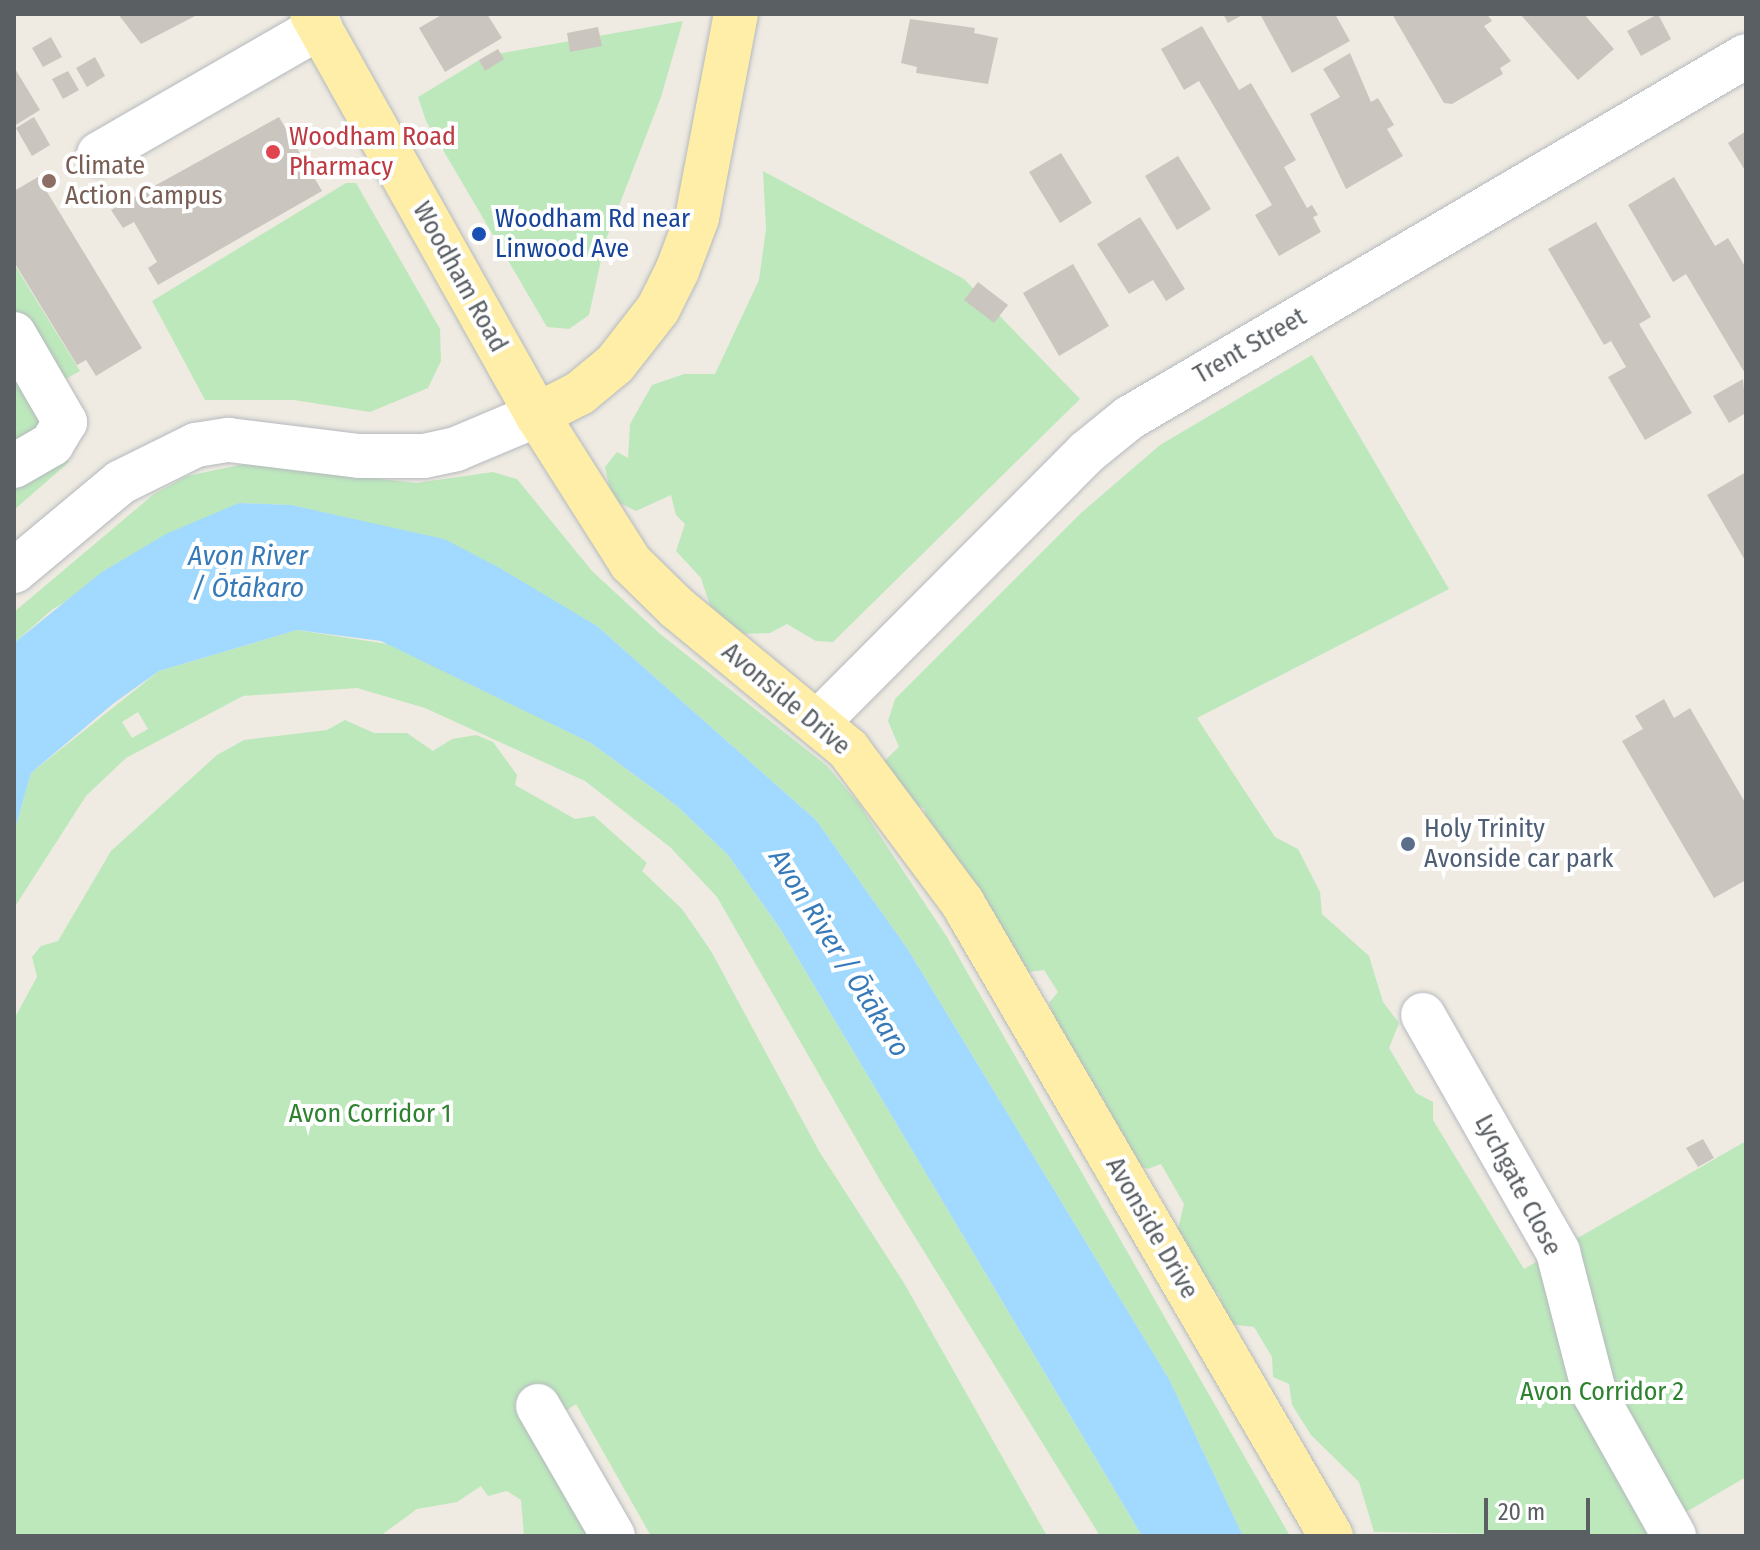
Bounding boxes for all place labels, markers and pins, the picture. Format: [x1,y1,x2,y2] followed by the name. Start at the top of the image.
[289,121,456,182] place label: Woodham Road Pharmacy
[264,143,282,161] marker: Woodham Road Pharmacy
[65,150,223,212] place label: Climate Action Campus
[40,172,58,190] marker: Climate Action Campus
[495,203,690,264] place label: Woodham Rd near Linwood Ave
[470,225,488,243] marker: Woodham Rd near Linwood Ave
[1424,813,1613,874] place label: Holy Trinity Avonside car park
[1399,835,1417,853] marker: Holy Trinity Avonside car park

